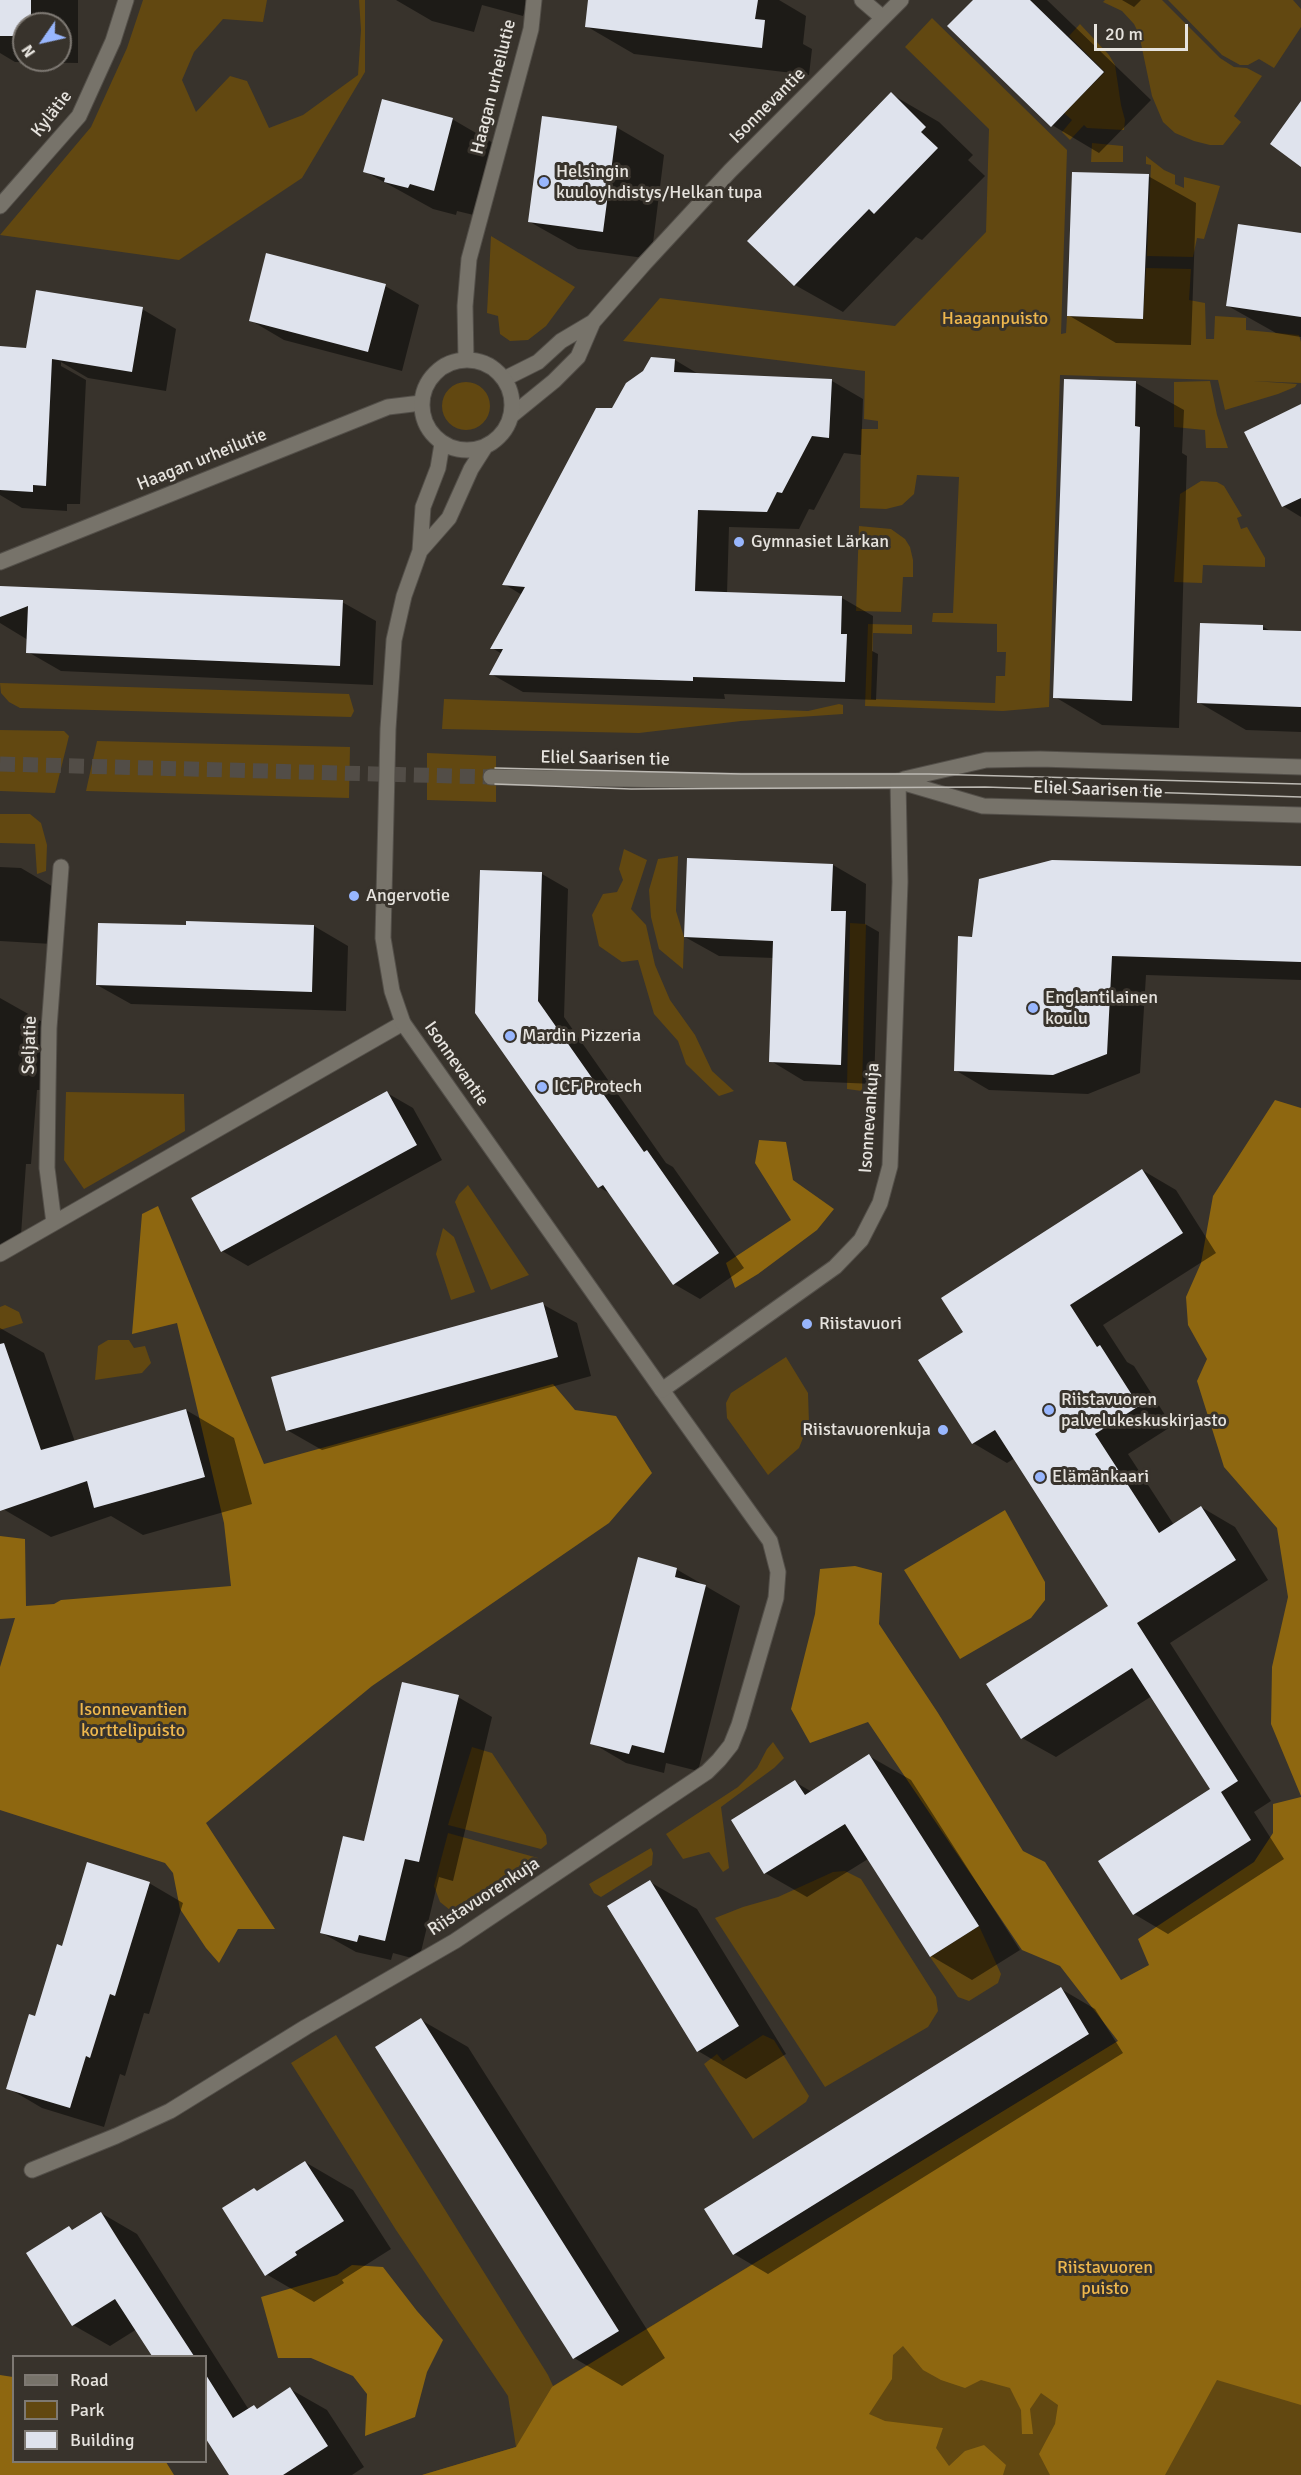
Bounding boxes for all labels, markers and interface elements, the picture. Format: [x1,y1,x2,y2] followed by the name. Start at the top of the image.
[12,12,72,72] north arrow
[1097,12,1192,50] scale bar
[467,17,521,157] street label: Haagan urheilutie
[1105,23,1143,45] text: 20 m
[17,41,40,61] text: N
[726,64,810,148] street label: Isonnevantie
[27,86,77,142] street label: Kylätie
[556,161,762,204] place label: Helsingin kuuloyhdistys/Helkan tupa
[537,175,551,189] marker: Helsingin kuuloyhdistys/Helkan tupa
[942,308,1048,330] park label: Haaganpuisto
[134,424,270,496] street label: Haagan urheilutie
[751,531,889,553] place label: Gymnasiet Lärkan
[732,535,746,549] marker: Gymnasiet Lärkan
[540,747,670,771] street label: Eliel Saarisen tie
[1033,777,1163,803] street label: Eliel Saarisen tie
[366,885,450,907] place label: Angervotie
[347,889,361,903] marker: Angervotie
[1045,987,1158,1030] place label: Englantilainen koulu
[1026,1001,1040,1015] marker: Englantilainen koulu
[18,1015,42,1075] street label: Seljatie
[419,1018,493,1110] street label: Isonnevantie
[522,1025,641,1047] place label: Mardin Pizzeria
[503,1029,517,1043] marker: Mardin Pizzeria
[855,1062,885,1174] street label: Isonnevankuja
[554,1076,642,1098] place label: ICF Protech
[535,1080,549,1094] marker: ICF Protech
[819,1313,902,1335] place label: Riistavuori
[800,1317,814,1331] marker: Riistavuori
[1061,1389,1227,1432] place label: Riistavuoren palvelukeskuskirjasto
[1042,1403,1056,1417] marker: Riistavuoren palvelukeskuskirjasto
[802,1419,931,1441] place label: Riistavuorenkuja
[936,1423,950,1437] marker: Riistavuorenkuja
[1052,1466,1149,1488] place label: Elämänkaari
[1033,1470,1047,1484] marker: Elämänkaari
[79,1699,187,1742] park label: Isonnevantien korttelipuisto
[424,1853,544,1941] street label: Riistavuorenkuja
[1057,2257,1153,2300] park label: Riistavuoren puisto
[12,2355,207,2463] legend
[70,2369,109,2391] text: Road
[70,2399,105,2421] text: Park
[70,2429,134,2451] text: Building

